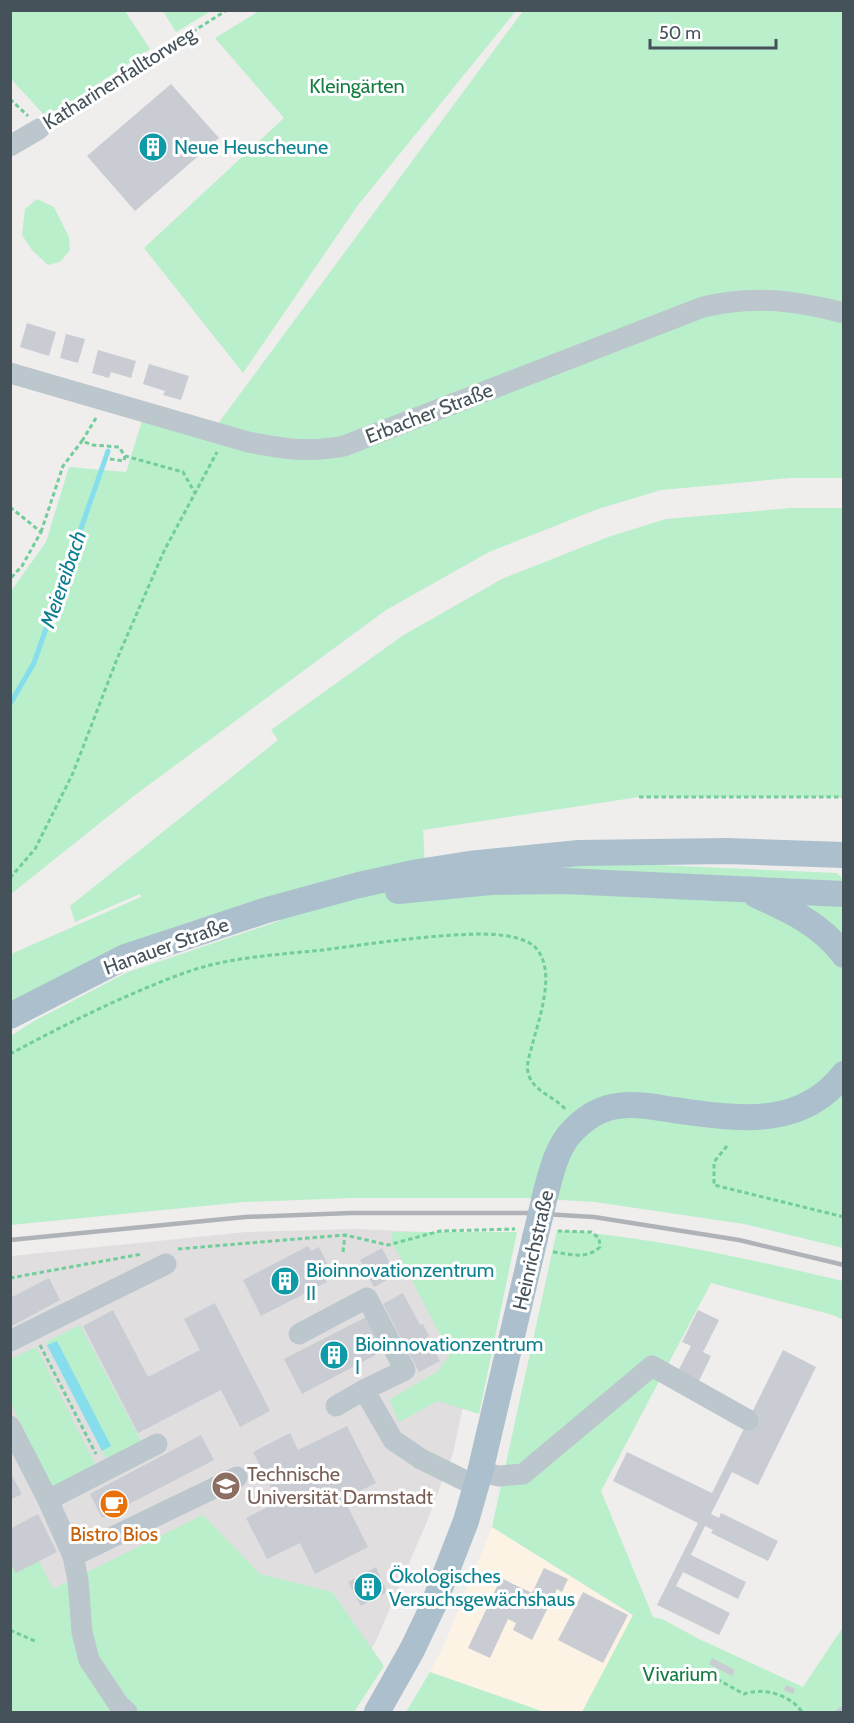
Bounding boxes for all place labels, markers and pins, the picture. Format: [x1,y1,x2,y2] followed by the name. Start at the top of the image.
[137,131,169,163] building icon: Neue Heuscheune
[174,135,328,159] place label: Neue Heuscheune
[306,1258,494,1305] place label: Bioinnovationzentrum II
[269,1265,301,1297] building icon: Bioinnovationzentrum II
[355,1332,543,1379] place label: Bioinnovationzentrum I
[318,1339,350,1371] building icon: Bioinnovationzentrum I
[247,1462,433,1509] place label: Technische Universität Darmstadt
[210,1470,242,1502] school or university icon: Technische Universität Darmstadt
[98,1488,130,1520] cafe icon: Bistro Bios
[70,1522,158,1546] place label: Bistro Bios
[389,1564,575,1611] place label: Ökologisches Versuchsgewächshaus
[352,1571,384,1603] building icon: Ökologisches Versuchsgewächshaus

